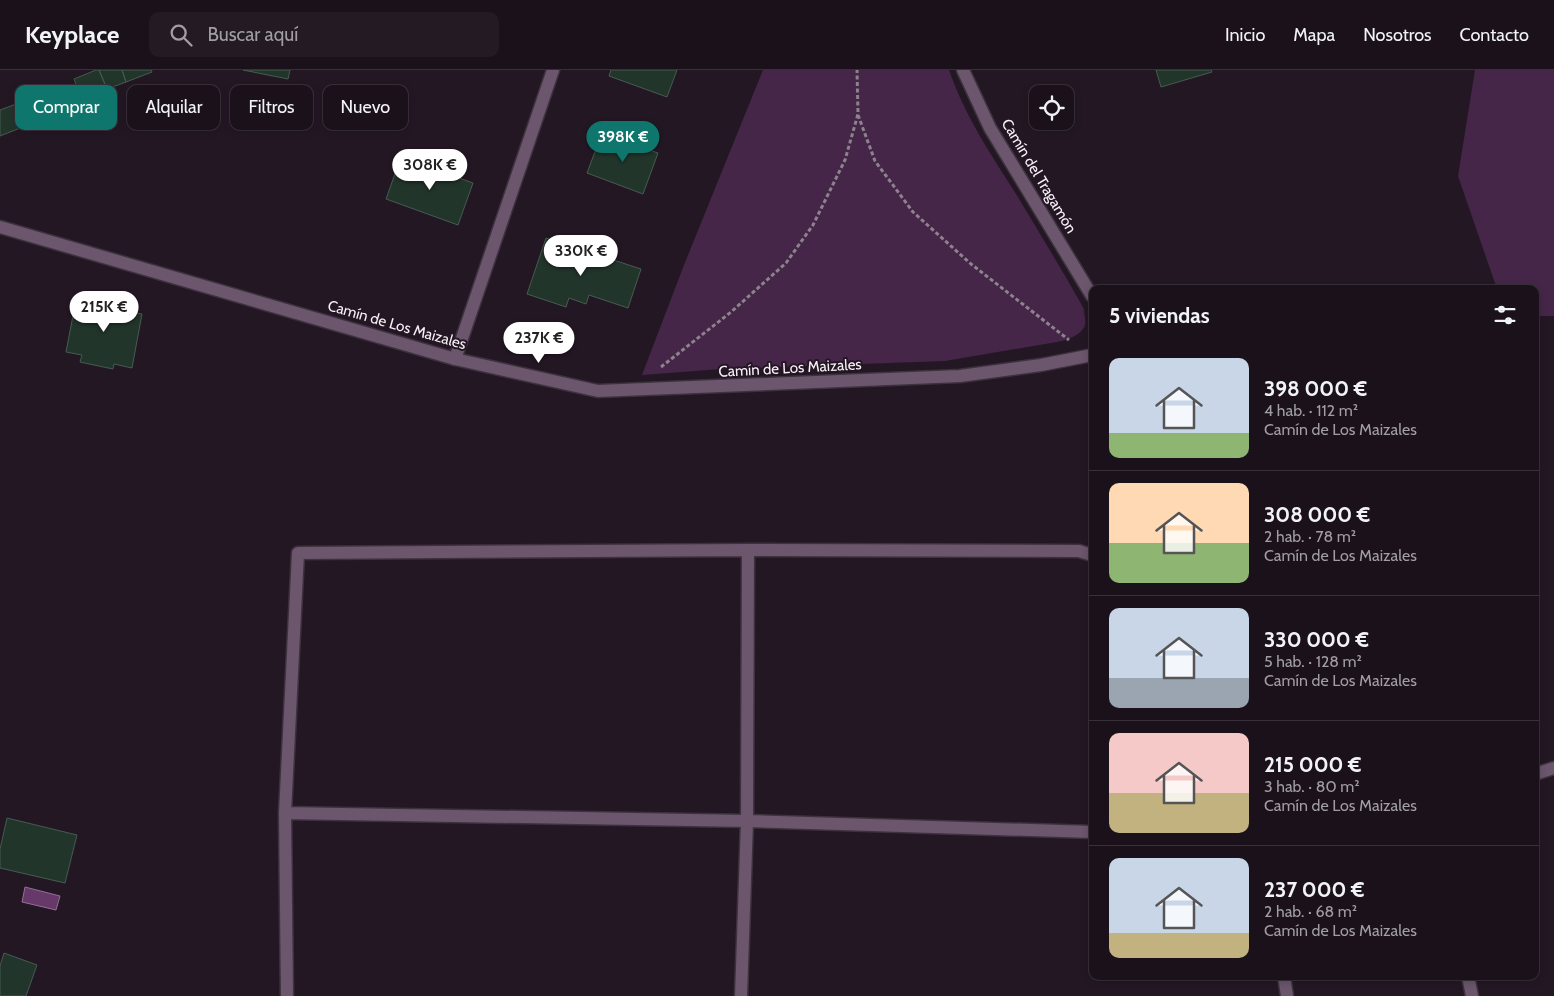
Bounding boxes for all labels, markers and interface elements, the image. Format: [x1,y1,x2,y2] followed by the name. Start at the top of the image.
[149,12,499,57] search box
[25,20,119,49] text: Keyplace
[167,21,195,49] icon: search
[207,23,298,46] text: Buscar aquí
[1225,24,1265,46] text: Inicio
[1293,24,1335,46] text: Mapa
[1363,24,1432,46] text: Nosotros
[1460,24,1529,46] text: Contacto
[15,85,117,130] chip: Comprar
[127,85,220,130] chip: Alquilar
[230,85,313,130] chip: Filtros
[323,85,408,130] chip: Nuevo
[1029,85,1074,130] map controls
[1029,85,1074,130] button: locate
[998,115,1080,237] street label: Camín del Tragamón
[582,121,664,163] pin: 398K €
[597,127,649,146] text: 398K €
[389,148,471,191] pin: 308K €
[403,155,457,174] text: 308K €
[540,234,622,277] pin: 330K €
[555,241,607,260] text: 330K €
[63,290,145,333] pin: 215K €
[81,297,127,316] text: 215K €
[326,297,468,353] street label: Camín de Los Maizales
[1491,301,1519,329] icon: filters
[1109,303,1210,328] text: 5 viviendas
[498,322,580,364] pin: 237K €
[514,328,564,347] text: 237K €
[718,355,862,381] street label: Camín de Los Maizales
[1264,376,1367,401] text: 398 000 €
[1149,378,1209,438] icon: home
[1264,401,1358,420] text: 4 hab. · 112 m²
[1264,420,1417,439] text: Camín de Los Maizales
[1264,502,1370,527] text: 308 000 €
[1149,503,1209,563] icon: home
[1264,527,1356,546] text: 2 hab. · 78 m²
[1264,546,1417,565] text: Camín de Los Maizales
[1264,627,1369,652] text: 330 000 €
[1149,628,1209,688] icon: home
[1264,652,1362,671] text: 5 hab. · 128 m²
[1264,671,1417,690] text: Camín de Los Maizales
[1264,752,1362,777] text: 215 000 €
[1149,753,1209,813] icon: home
[1264,777,1360,796] text: 3 hab. · 80 m²
[1264,796,1417,815] text: Camín de Los Maizales
[1264,877,1365,902] text: 237 000 €
[1149,878,1209,938] icon: home
[1264,902,1357,921] text: 2 hab. · 68 m²
[1264,921,1417,940] text: Camín de Los Maizales

